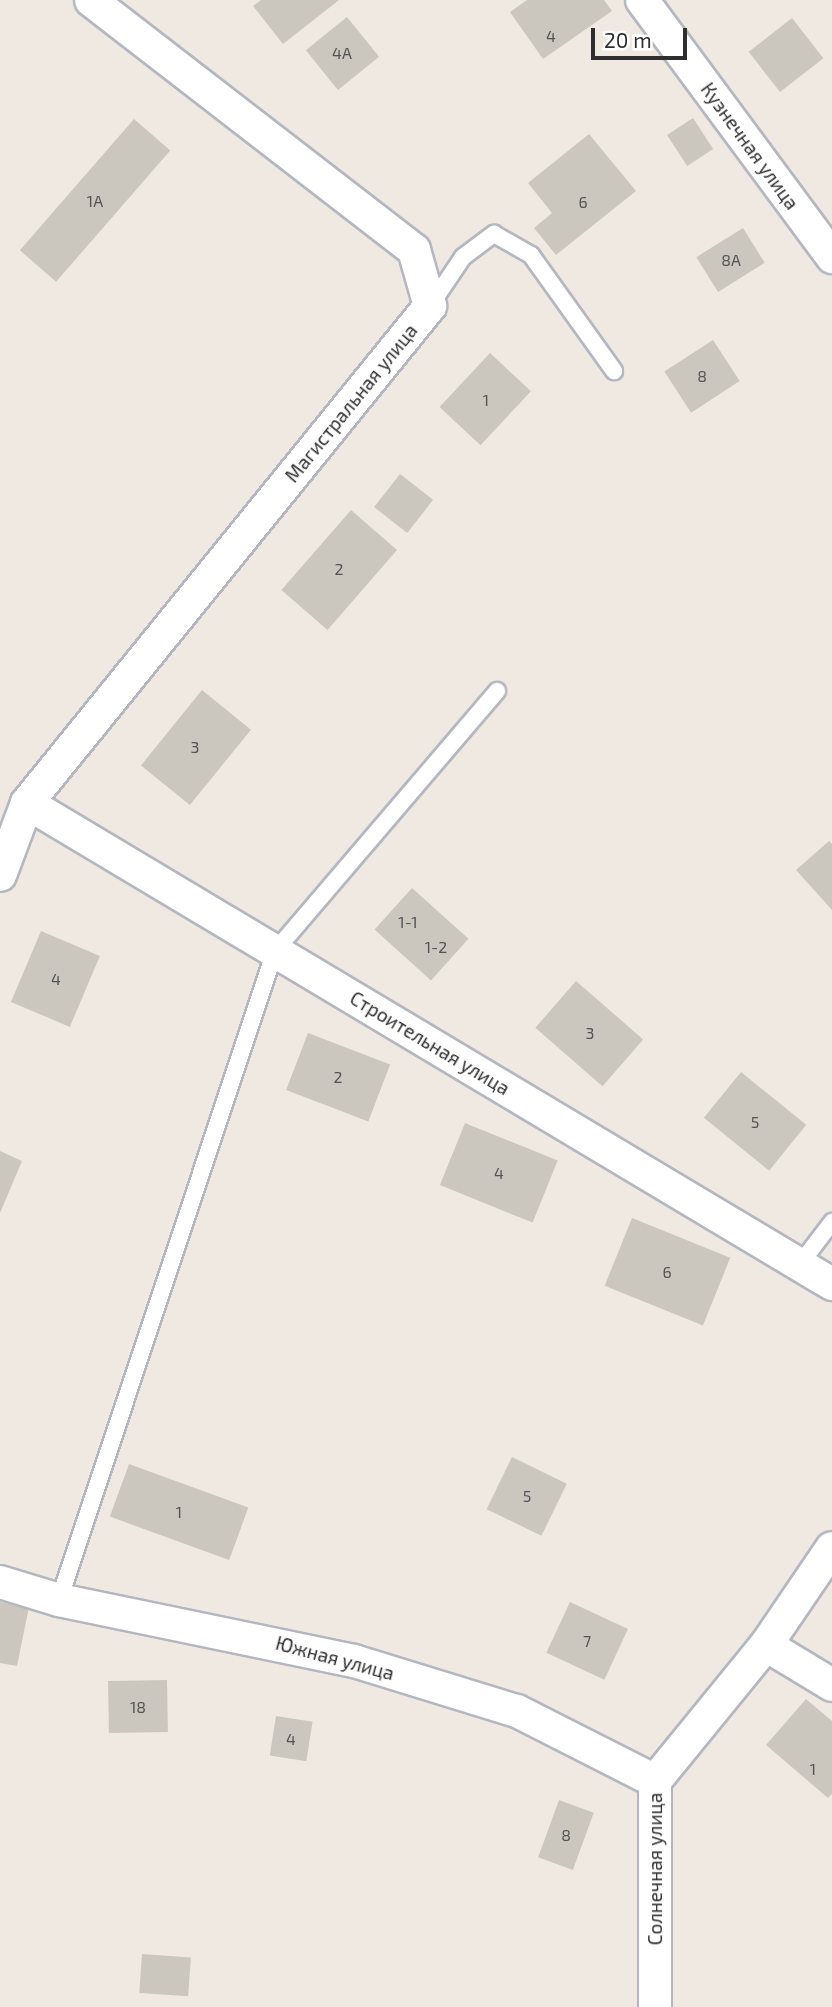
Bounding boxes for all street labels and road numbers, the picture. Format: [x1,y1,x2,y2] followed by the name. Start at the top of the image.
[696,78,804,214] street label: Кузнечная улица
[280,319,422,487] street label: Магистральная улица
[346,986,514,1100] street label: Строительная улица
[273,1631,397,1685] street label: Южная улица
[644,1793,666,1945] street label: Солнечная улица

